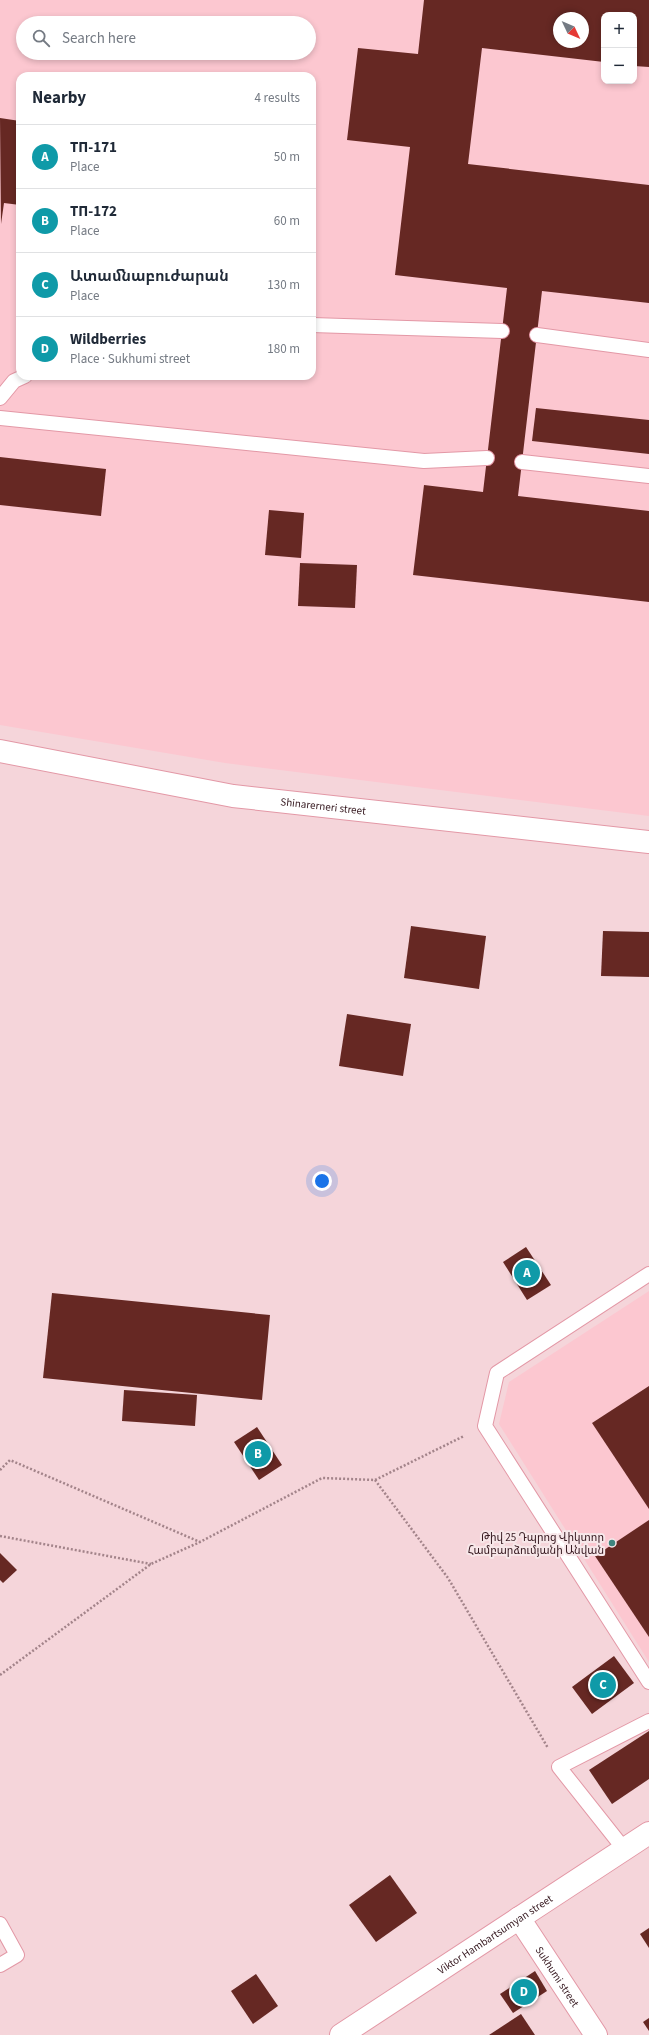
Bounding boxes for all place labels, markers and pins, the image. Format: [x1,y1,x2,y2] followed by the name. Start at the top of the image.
[514,1258,540,1288] pin: A
[245,1439,271,1469] pin: B
[468,1530,604,1558] place label: Թիվ 25 Դպրոց Վիկտոր Համբարձումյանի Անվան
[607,1538,617,1548] marker: Թիվ 25 Դպրոց Վիկտոր Համբարձումյանի Անվան
[590,1670,616,1700] pin: C
[511,1977,537,2007] pin: D

